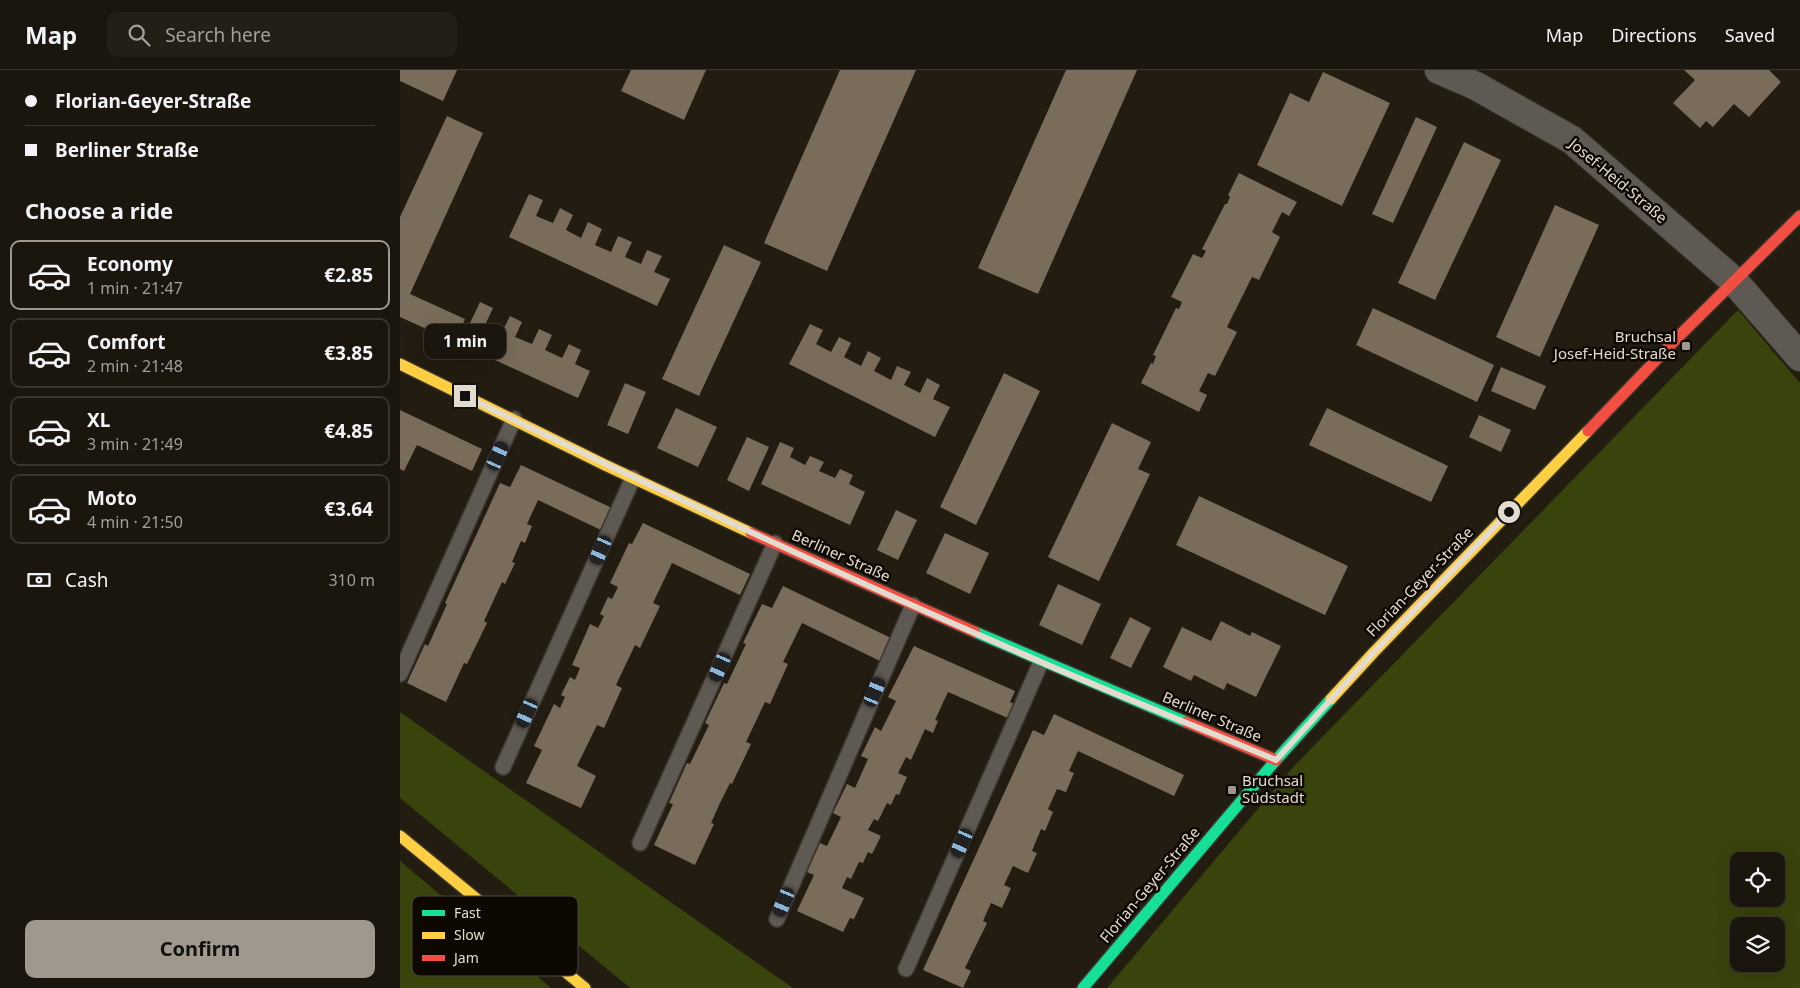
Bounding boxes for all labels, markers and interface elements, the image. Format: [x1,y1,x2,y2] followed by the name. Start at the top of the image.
[107,12,457,57] search box
[25,18,77,51] text: Map
[125,21,153,49] icon: search
[165,22,271,48] text: Search here
[1546,23,1583,47] text: Map
[1611,23,1697,47] text: Directions
[1725,23,1775,47] text: Saved
[55,88,251,114] text: Florian-Geyer-Straße
[1564,132,1672,227] street label: Josef-Heid-Straße
[55,137,199,163] text: Berliner Straße
[25,195,173,225] text: Choose a ride
[87,251,173,277] text: Economy
[27,253,72,298] icon: car
[324,262,373,288] text: €2.85
[87,277,183,299] text: 1 min · 21:47
[424,324,506,358] callout: 1 min
[1552,326,1676,363] place label: Bruchsal Josef-Heid-Straße
[87,329,166,355] text: Comfort
[443,330,487,352] text: 1 min
[27,331,72,376] icon: car
[324,340,373,366] text: €3.85
[1680,340,1692,352] marker: Bruchsal Josef-Heid-Straße
[87,355,183,377] text: 2 min · 21:48
[454,385,476,407] route end
[87,407,110,433] text: XL
[27,409,72,454] icon: car
[324,418,373,444] text: €4.85
[87,433,183,455] text: 3 min · 21:49
[485,439,510,473] car
[87,485,137,511] text: Moto
[27,487,72,532] icon: car
[324,496,373,522] text: €3.64
[1498,501,1520,523] route start
[87,511,183,533] text: 4 min · 21:50
[1362,522,1477,641] street label: Florian-Geyer-Straße
[789,524,894,586] street label: Berliner Straße
[588,533,613,567] car
[25,566,53,594] icon: cash
[65,567,109,593] text: Cash
[328,569,375,591] text: 310 m
[707,650,732,684] car
[862,675,887,709] car
[1160,686,1265,746] street label: Berliner Straße
[514,696,539,730] car
[1242,770,1305,807] place label: Bruchsal Südstadt
[1226,784,1238,796] marker: Bruchsal Südstadt
[1095,822,1204,946] street label: Florian-Geyer-Straße
[949,826,974,860] car
[1730,852,1785,972] map controls
[1730,852,1785,907] button: locate
[771,885,796,919] car
[412,896,578,976] legend
[454,903,481,922] text: Fast
[1730,917,1785,972] button: layers
[25,920,375,978] button: Confirm
[454,925,485,944] text: Slow
[452,948,479,967] text: Jam

